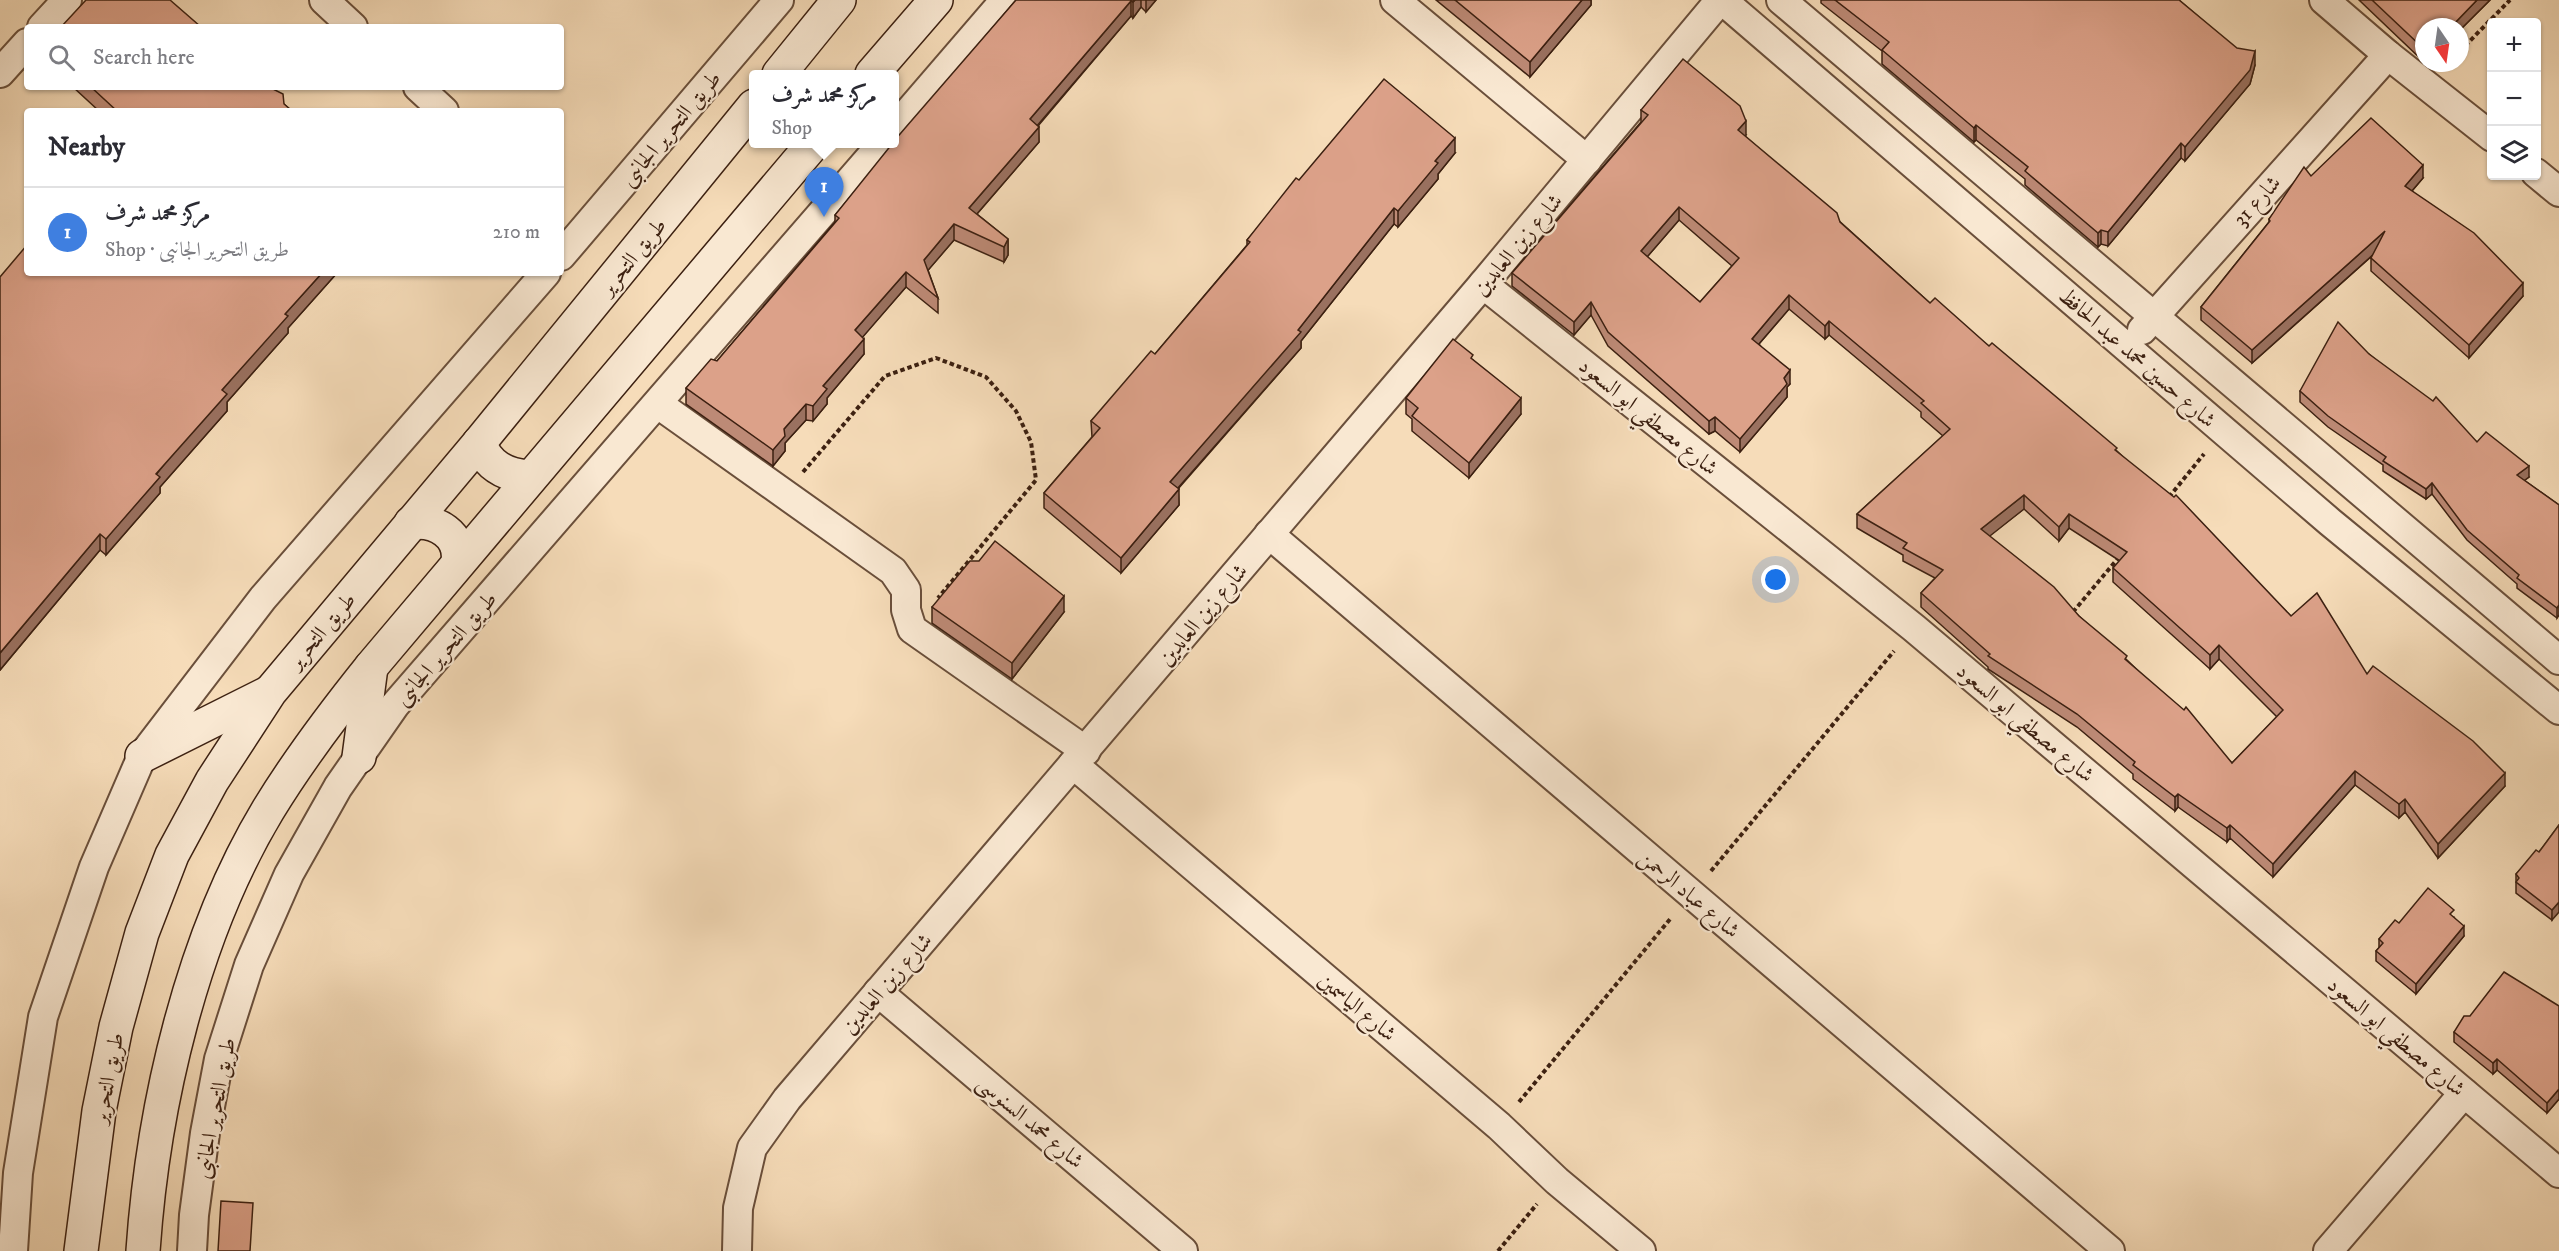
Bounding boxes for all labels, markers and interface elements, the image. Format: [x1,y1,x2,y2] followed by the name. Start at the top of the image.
[2415,18,2469,72] north arrow
[2487,18,2541,180] map controls
[2487,18,2541,72] button: +
[24,24,564,90] search box
[45,41,78,74] icon: search
[93,44,195,71] text: Search here
[615,66,729,194] street label: طريق التحرير الجانبى
[749,70,899,148] popup
[2487,72,2541,126] button: −
[771,82,877,109] text: مركز محمد شرف
[771,116,812,141] text: Shop
[2487,126,2541,180] button: layers
[48,131,125,164] text: Nearby
[804,168,844,217] pin: 1
[2227,170,2290,235] street label: شارع 31
[1468,188,1572,304] street label: شارع زين العابدين
[105,200,210,227] text: مركز محمد شرف
[592,213,673,303] street label: طريق التحرير
[64,220,71,245] text: 1
[493,220,540,245] text: 210 m
[105,238,289,263] text: Shop · طريق التحرير الجانبى
[2050,282,2221,437] street label: شارع حسين محمد عبد الحافظ
[1568,353,1723,488] street label: شارع مصطفي ابو السعود
[1153,558,1257,674] street label: شارع زين العابدين
[1761,565,1790,594] your location
[389,586,505,713] street label: طريق التحرير الجانبى
[281,587,362,676] street label: طريق التحرير
[1945,658,2100,795] street label: شارع مصطفي ابو السعود
[1630,844,1745,947] street label: شارع عباد الرحمن
[836,928,941,1043] street label: شارع زين العابدين
[1310,967,1402,1051] street label: شارع الياسمين
[2316,972,2471,1109] street label: شارع مصطفي ابو السعود
[86,1030,131,1128] street label: طريق التحرير
[189,1036,244,1181] street label: طريق التحرير الجانبى
[968,1069,1089,1178] street label: شارع محمد السنوسى

